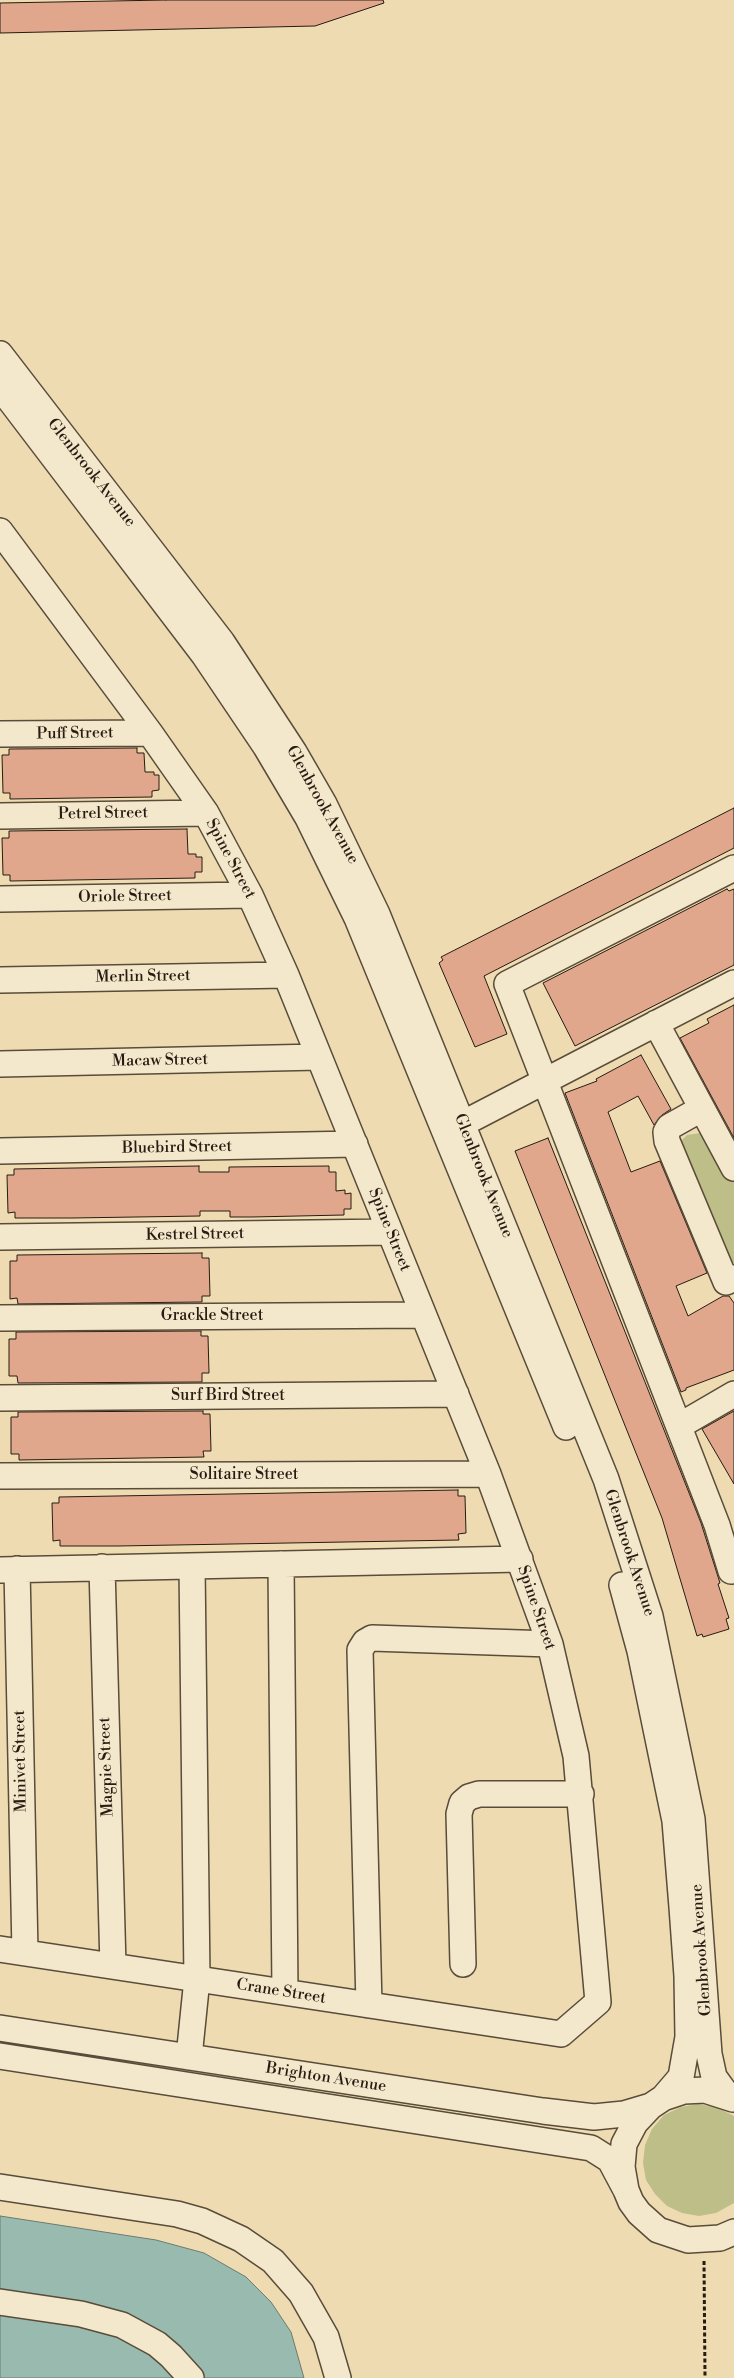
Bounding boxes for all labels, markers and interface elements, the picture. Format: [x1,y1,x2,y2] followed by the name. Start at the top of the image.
[43,415,139,531] street label: Glenbrook Avenue
[36,724,114,744] street label: Puff Street
[282,742,362,868] street label: Glenbrook Avenue
[58,804,148,824] street label: Petrel Street
[201,816,259,902] street label: Spine Street
[78,887,172,907] street label: Oriole Street
[95,967,191,987] street label: Merlin Street
[112,1051,208,1071] street label: Macaw Street
[449,1111,517,1241] street label: Glenbrook Avenue
[122,1137,232,1159] street label: Bluebird Street
[364,1186,414,1274] street label: Spine Street
[145,1225,245,1245] street label: Kestrel Street
[161,1306,263,1326] street label: Grackle Street
[171,1386,285,1406] street label: Surf Bird Street
[190,1465,298,1485] street label: Solitaire Street
[599,1487,659,1619] street label: Glenbrook Avenue
[513,1563,559,1653] street label: Spine Street
[11,1710,31,1812] street label: Minivet Street
[96,1717,118,1817] street label: Magpie Street
[688,1883,716,2017] street label: Glenbrook Avenue
[235,1975,327,2009] street label: Crane Street
[264,2059,388,2097] street label: Brighton Avenue

